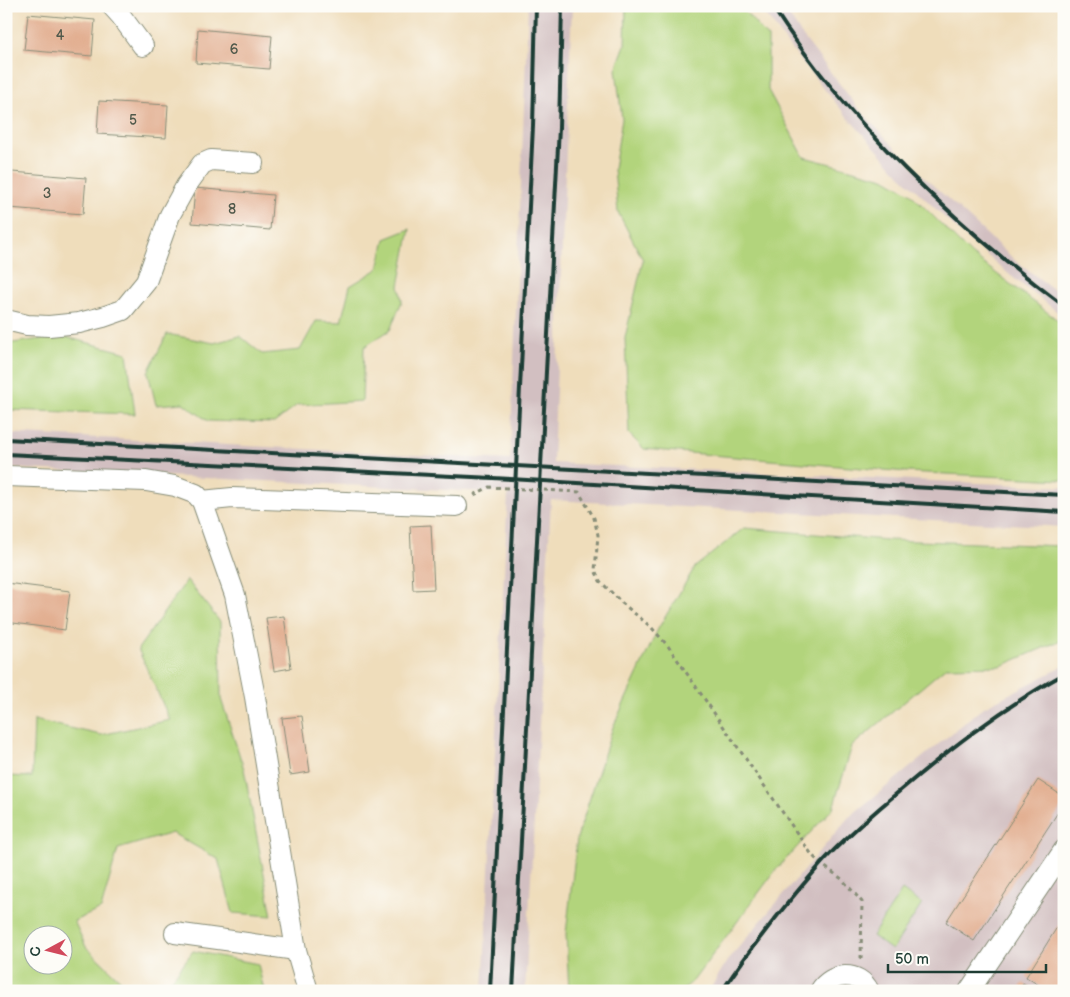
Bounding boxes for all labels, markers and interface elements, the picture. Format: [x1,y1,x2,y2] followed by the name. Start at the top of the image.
[56,27,65,44] house number: 4
[230,41,239,58] house number: 6
[129,112,137,129] house number: 5
[43,185,51,202] house number: 3
[228,201,236,218] house number: 8
[22,924,72,974] north arrow
[888,942,1045,974] scale bar
[27,945,45,957] text: С
[895,950,929,969] text: 50 m

